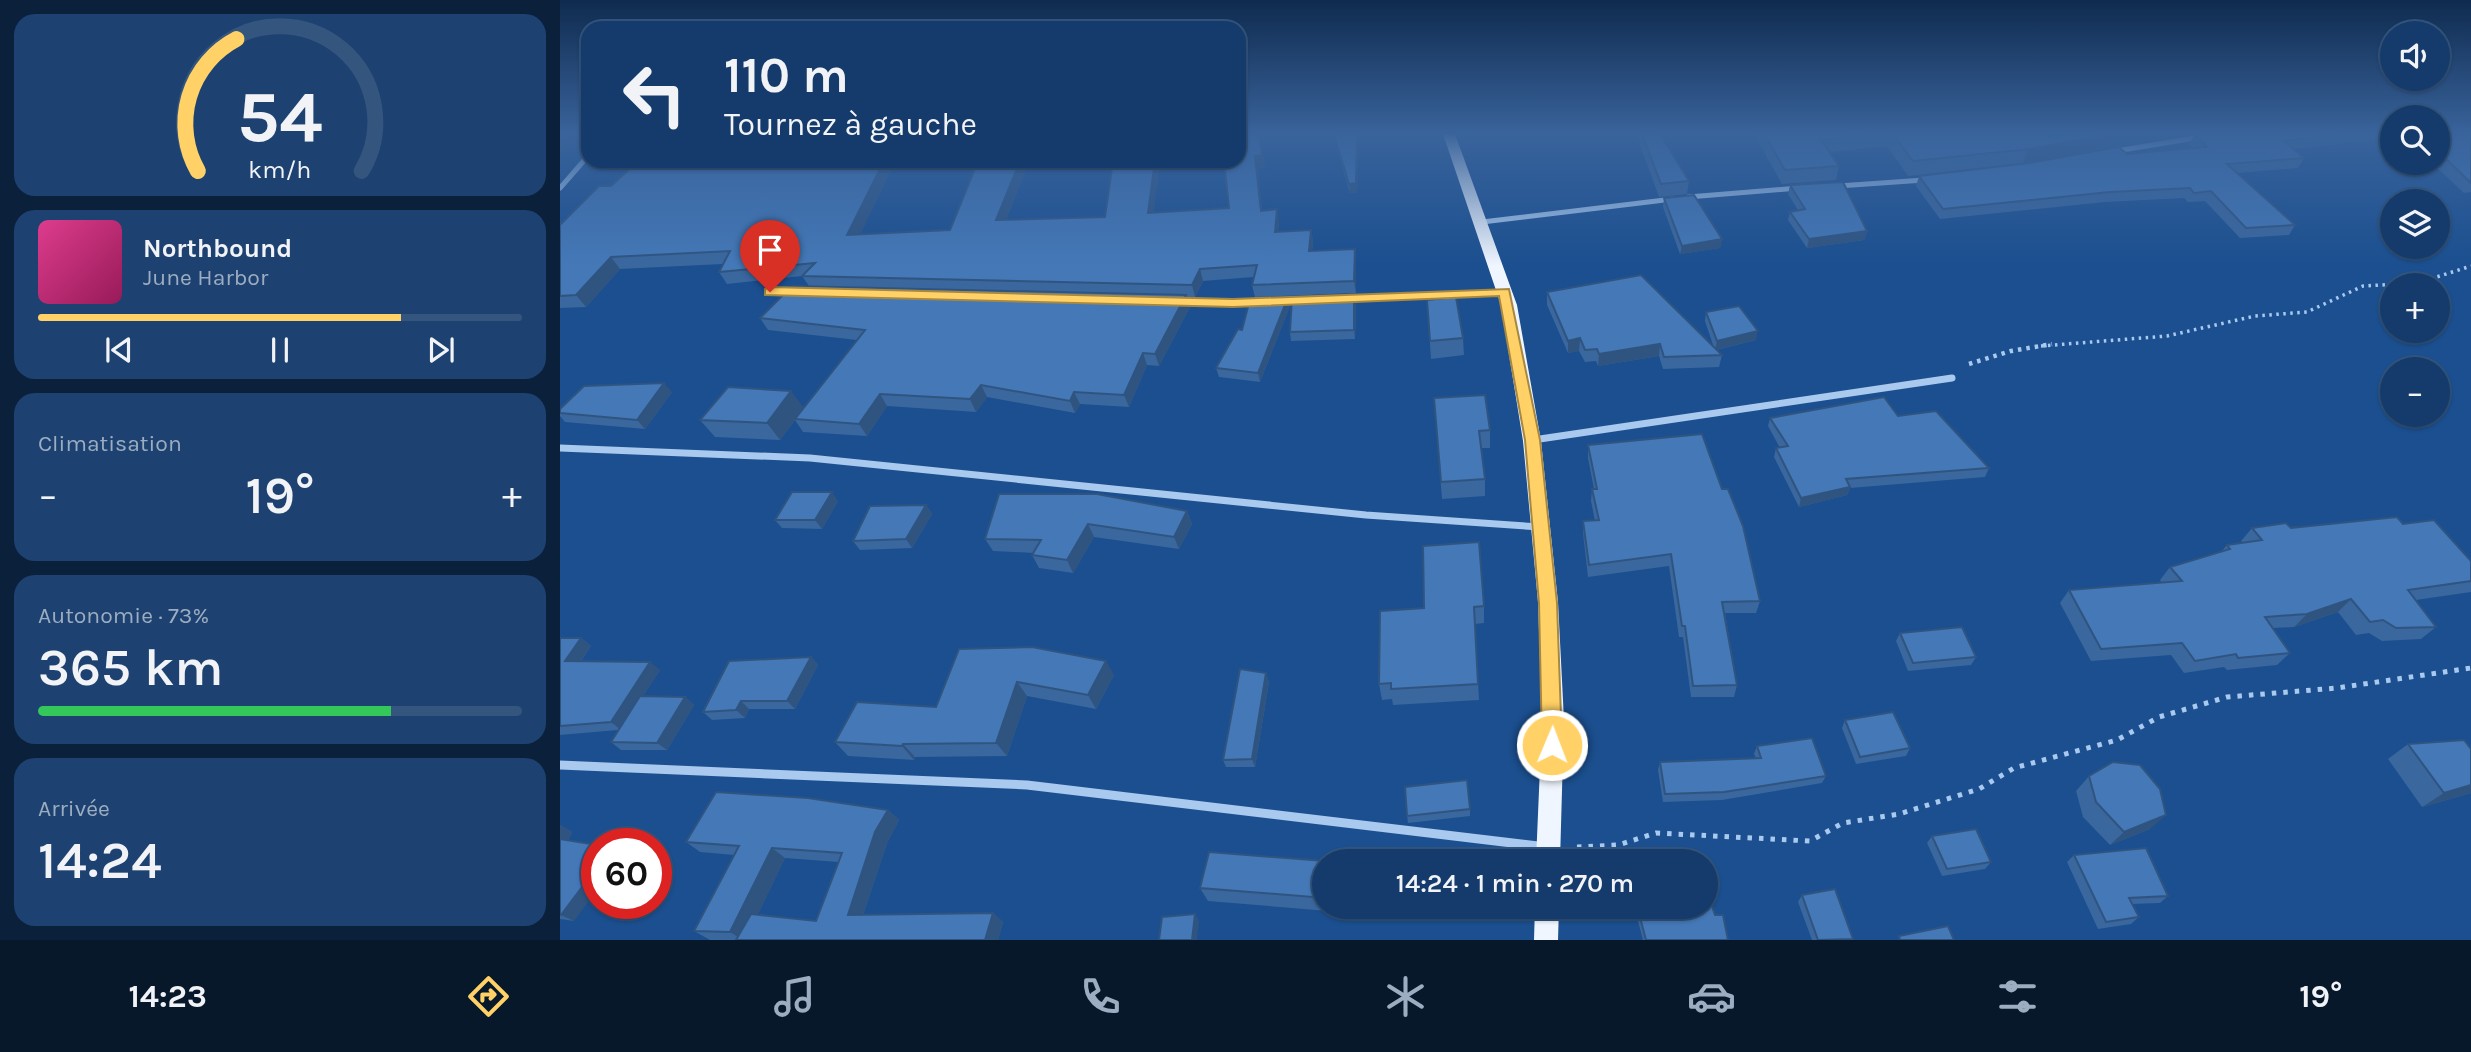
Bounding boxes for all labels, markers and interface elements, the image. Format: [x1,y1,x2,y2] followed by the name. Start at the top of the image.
[2380,21,2450,427] map controls
[2380,21,2450,91] button: sound
[724,47,849,104] text: 110 m
[609,49,700,140] icon: left
[237,74,323,159] text: 54
[2380,105,2450,175] button: search
[724,106,977,143] text: Tournez à gauche
[248,155,312,184] text: km/h
[2380,189,2450,259] button: layers
[740,220,800,292] pin
[751,231,789,269] icon: arrive
[143,233,292,264] text: Northbound
[143,264,268,291] text: June Harbor
[2380,273,2450,343] button: +
[100,331,138,369] icon: previous
[261,331,299,369] icon: pause
[422,331,460,369] icon: next
[2380,357,2450,427] button: −
[38,430,182,457] text: Climatisation
[246,465,314,526] text: 19°
[38,473,58,518] text: −
[502,473,522,518] text: +
[38,602,209,629] text: Autonomie · 73%
[38,637,223,698] text: 365 km
[1515,708,1589,782] position arrow
[38,795,110,822] text: Arrivée
[581,828,672,919] speed limit sign: 60
[38,830,162,891] text: 14:24
[1396,868,1634,899] text: 14:24 · 1 min · 270 m
[464,972,513,1021] icon: directions
[770,972,819,1021] icon: music
[1076,972,1125,1021] icon: phone
[1381,972,1430,1021] icon: climate
[1687,972,1736,1021] icon: car
[1993,972,2042,1021] icon: filters
[128,978,207,1015] text: 14:23
[2299,978,2343,1015] text: 19°

